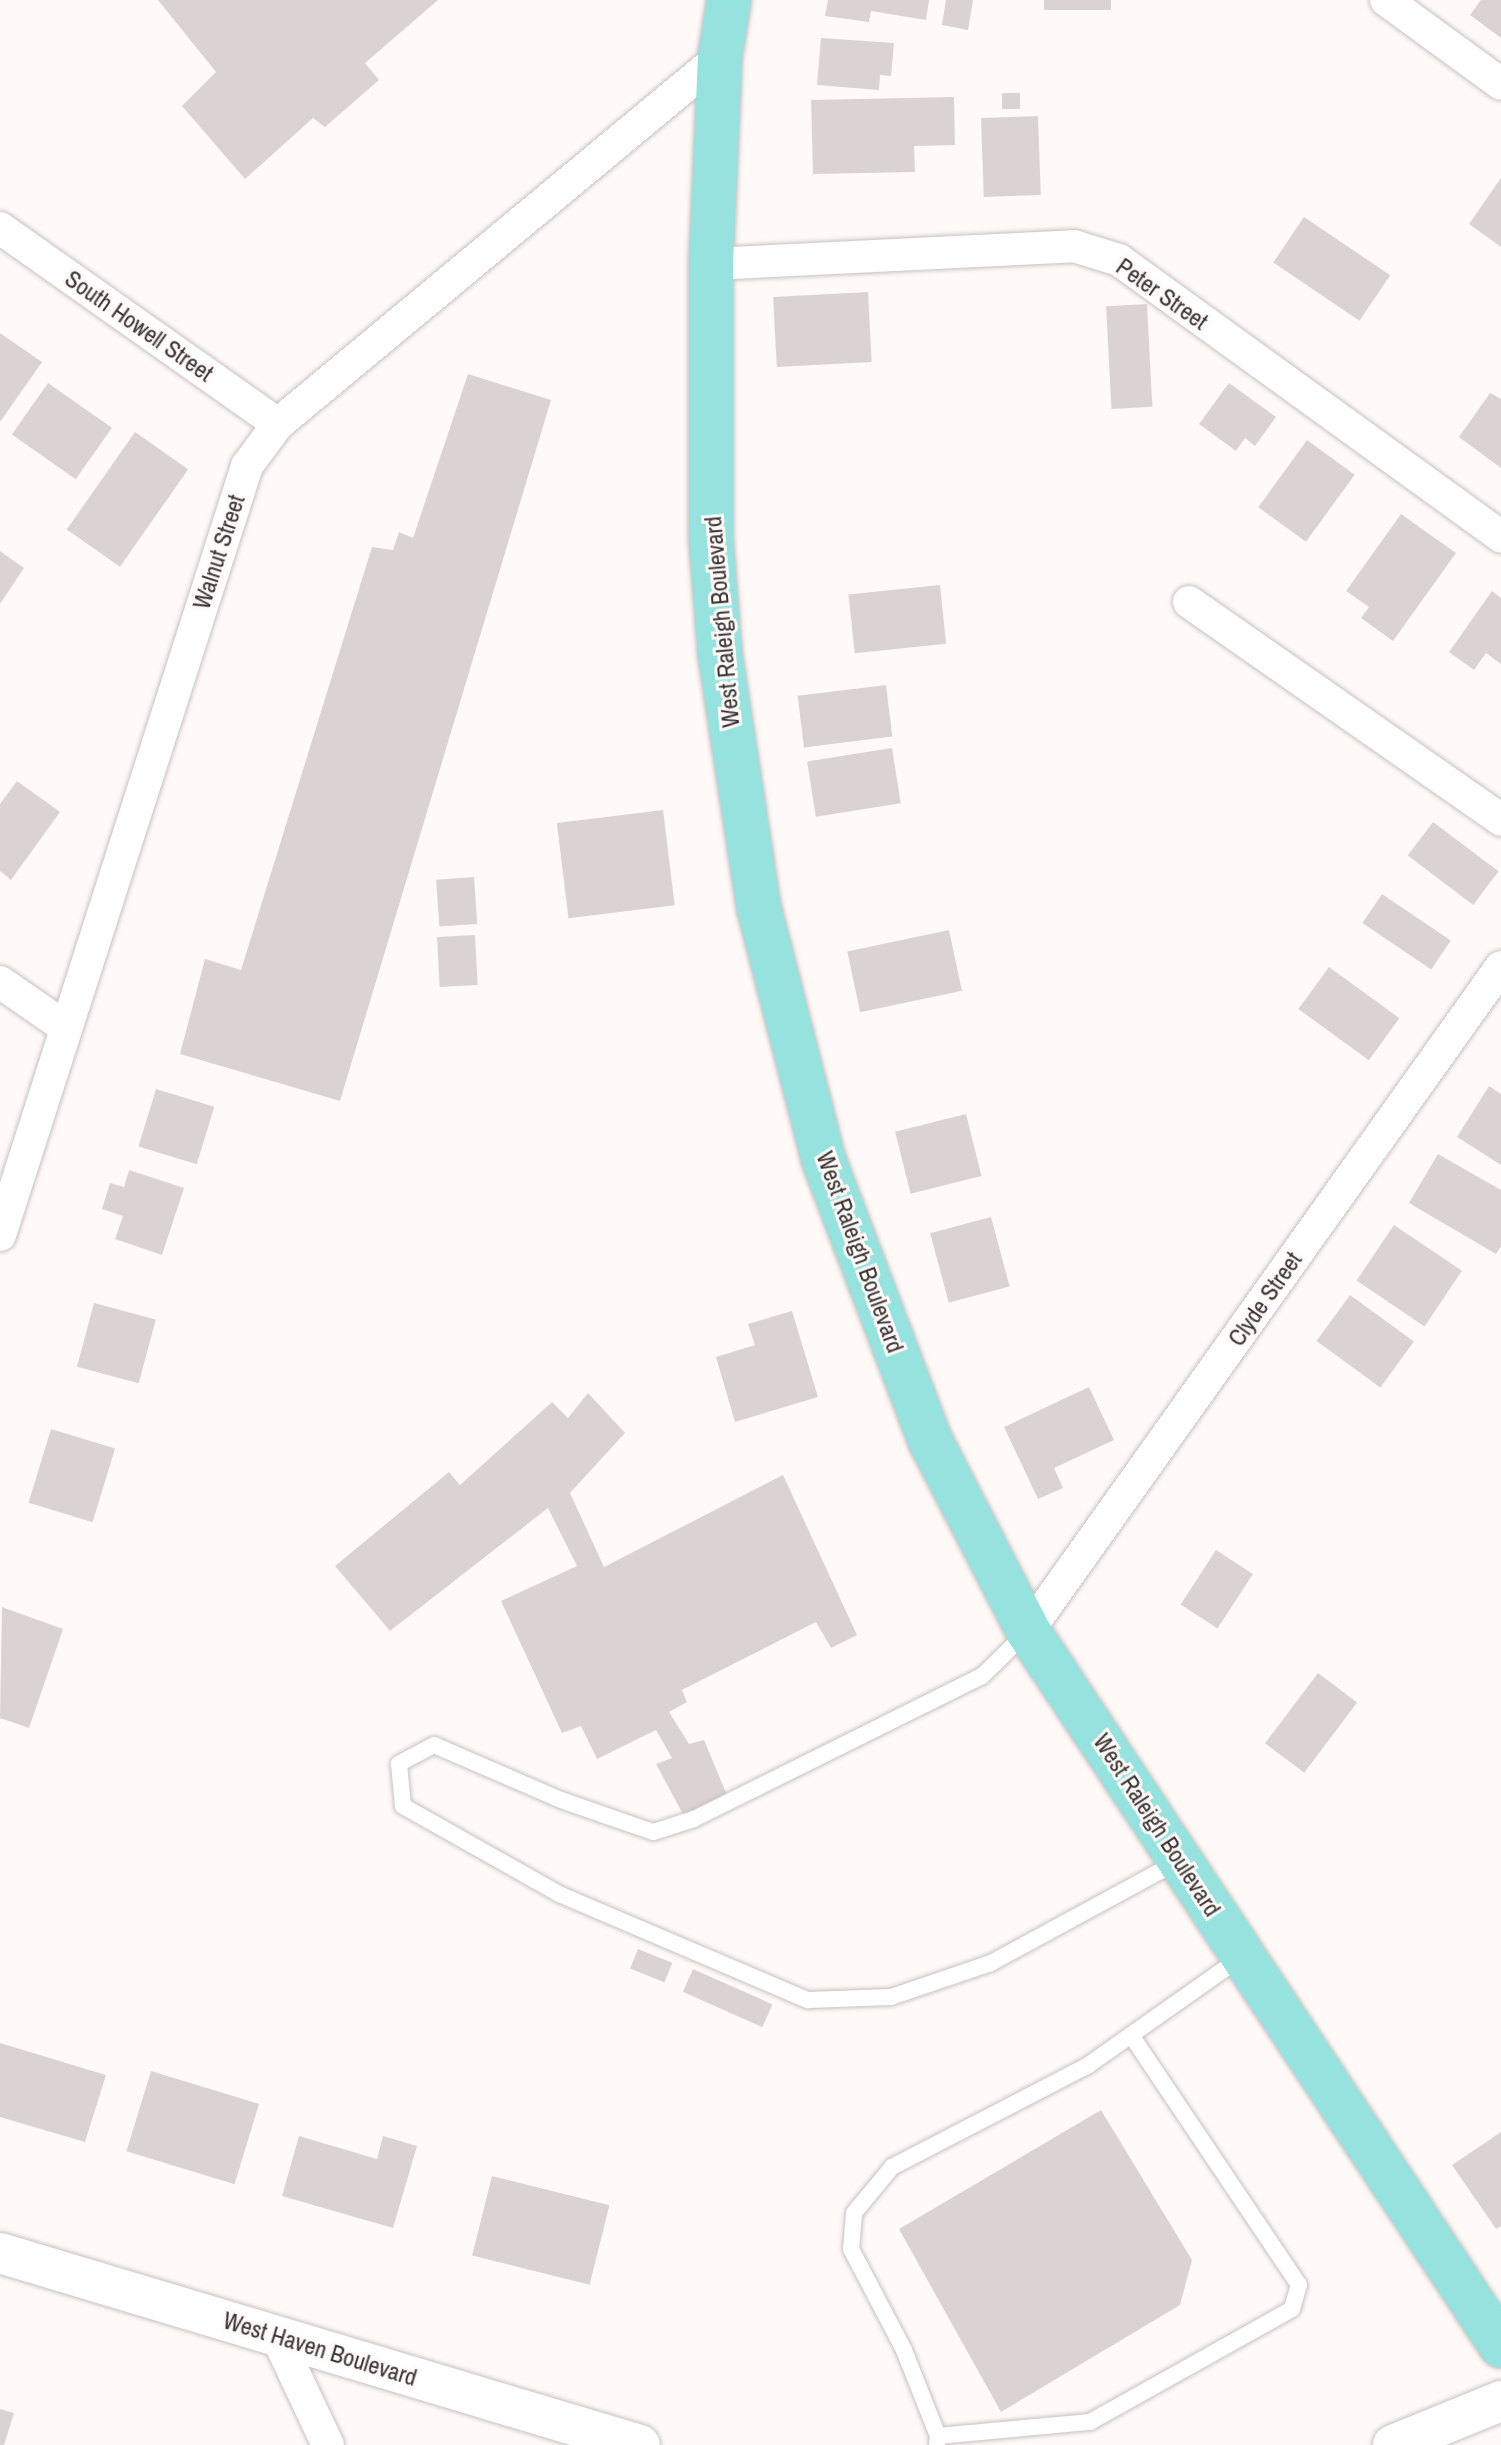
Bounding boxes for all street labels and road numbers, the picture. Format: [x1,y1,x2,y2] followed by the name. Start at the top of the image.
[1111,252,1213,336] street label: Peter Street
[60,264,218,388] street label: South Howell Street
[187,491,251,613] street label: Walnut Street
[698,515,746,729] street label: West Raleigh Boulevard
[810,1148,910,1356] street label: West Raleigh Boulevard
[1222,1246,1308,1352] street label: Clyde Street
[1087,1728,1227,1922] street label: West Raleigh Boulevard
[220,2306,420,2392] street label: West Haven Boulevard

